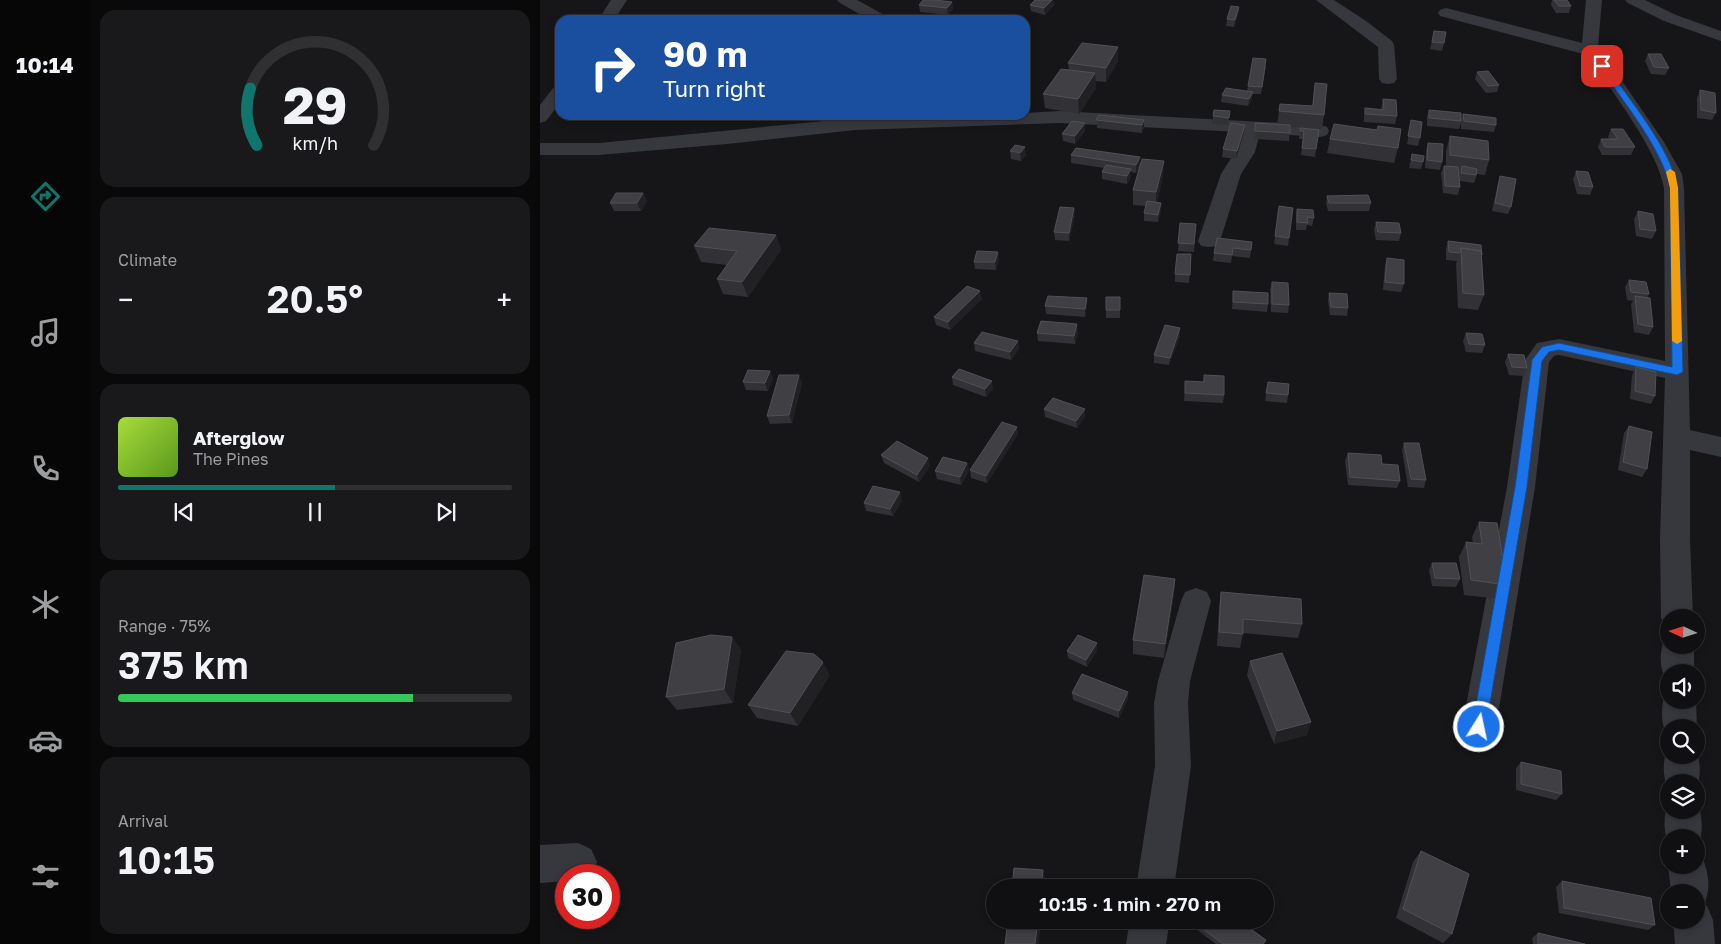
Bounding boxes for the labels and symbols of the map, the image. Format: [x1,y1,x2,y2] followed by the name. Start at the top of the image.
[1581,45,1623,87] pin
[1660,609,1705,654] north arrow
[1452,700,1504,752] position arrow
[555,864,620,929] speed limit sign: 30

